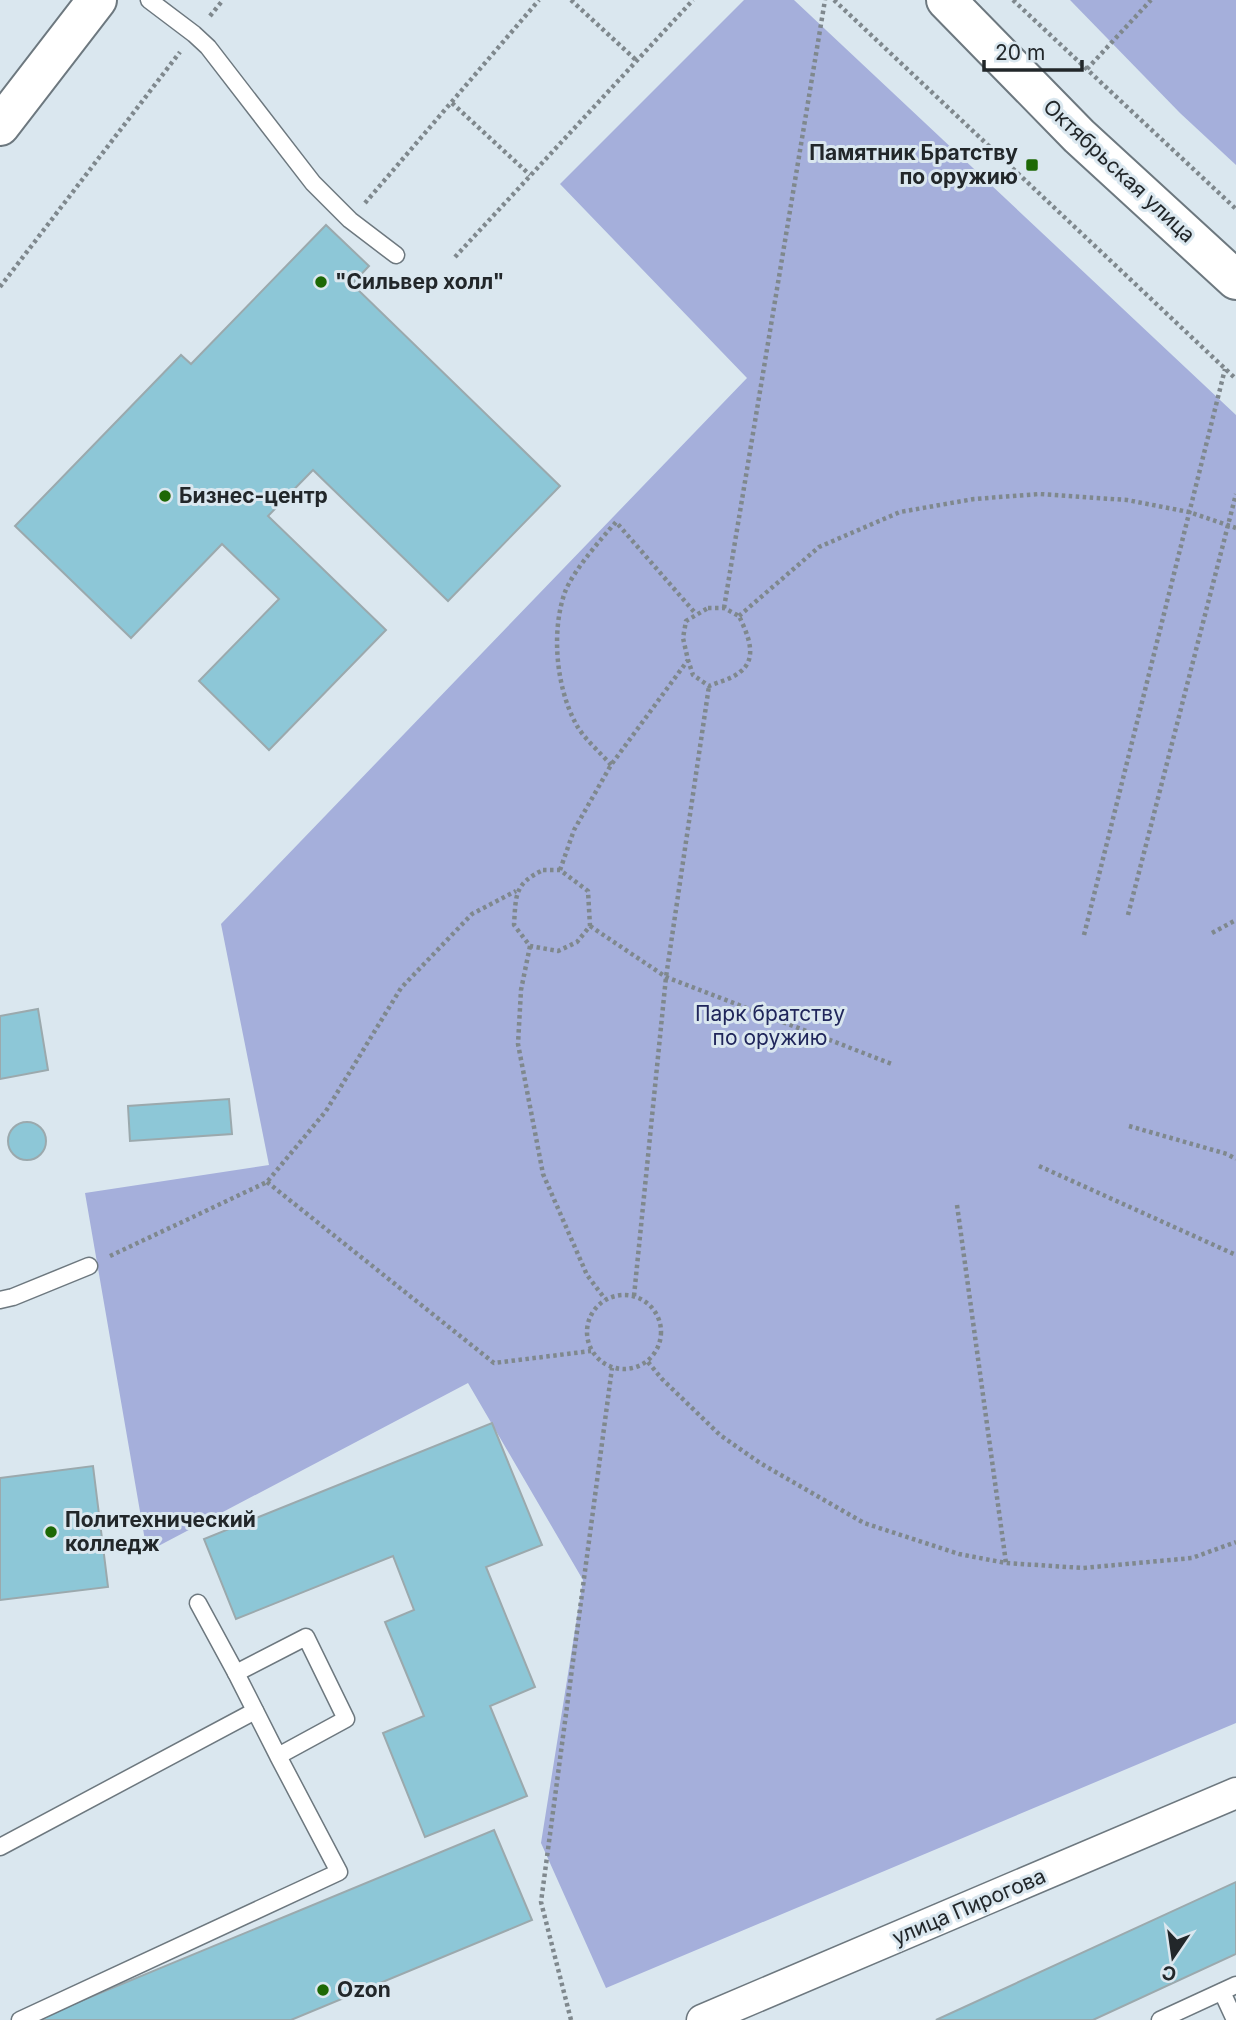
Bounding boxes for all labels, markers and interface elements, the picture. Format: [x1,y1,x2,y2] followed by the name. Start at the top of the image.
[984,28,1082,72] scale bar
[995,40,1045,65] text: 20 m
[1038,94,1200,247] street label: Октябрьская улица
[809,140,1018,189] place label: Памятник Братству по оружию
[1024,157,1040,173] marker: Памятник Братству по оружию
[335,269,504,294] place label: "Сильвер холл"
[313,274,329,290] marker: "Сильвер холл"
[179,483,328,508] place label: Бизнес-центр
[157,488,173,504] marker: Бизнес-центр
[695,1001,845,1050] park label: Парк братству по оружию
[65,1507,256,1556] place label: Политехнический колледж
[43,1524,59,1540] marker: Политехнический колледж
[888,1863,1049,1950] street label: улица Пирогова
[1138,1922,1208,1992] north arrow
[1160,1960,1179,1986] text: С
[337,1977,391,2002] place label: Ozon
[315,1982,331,1998] marker: Ozon

